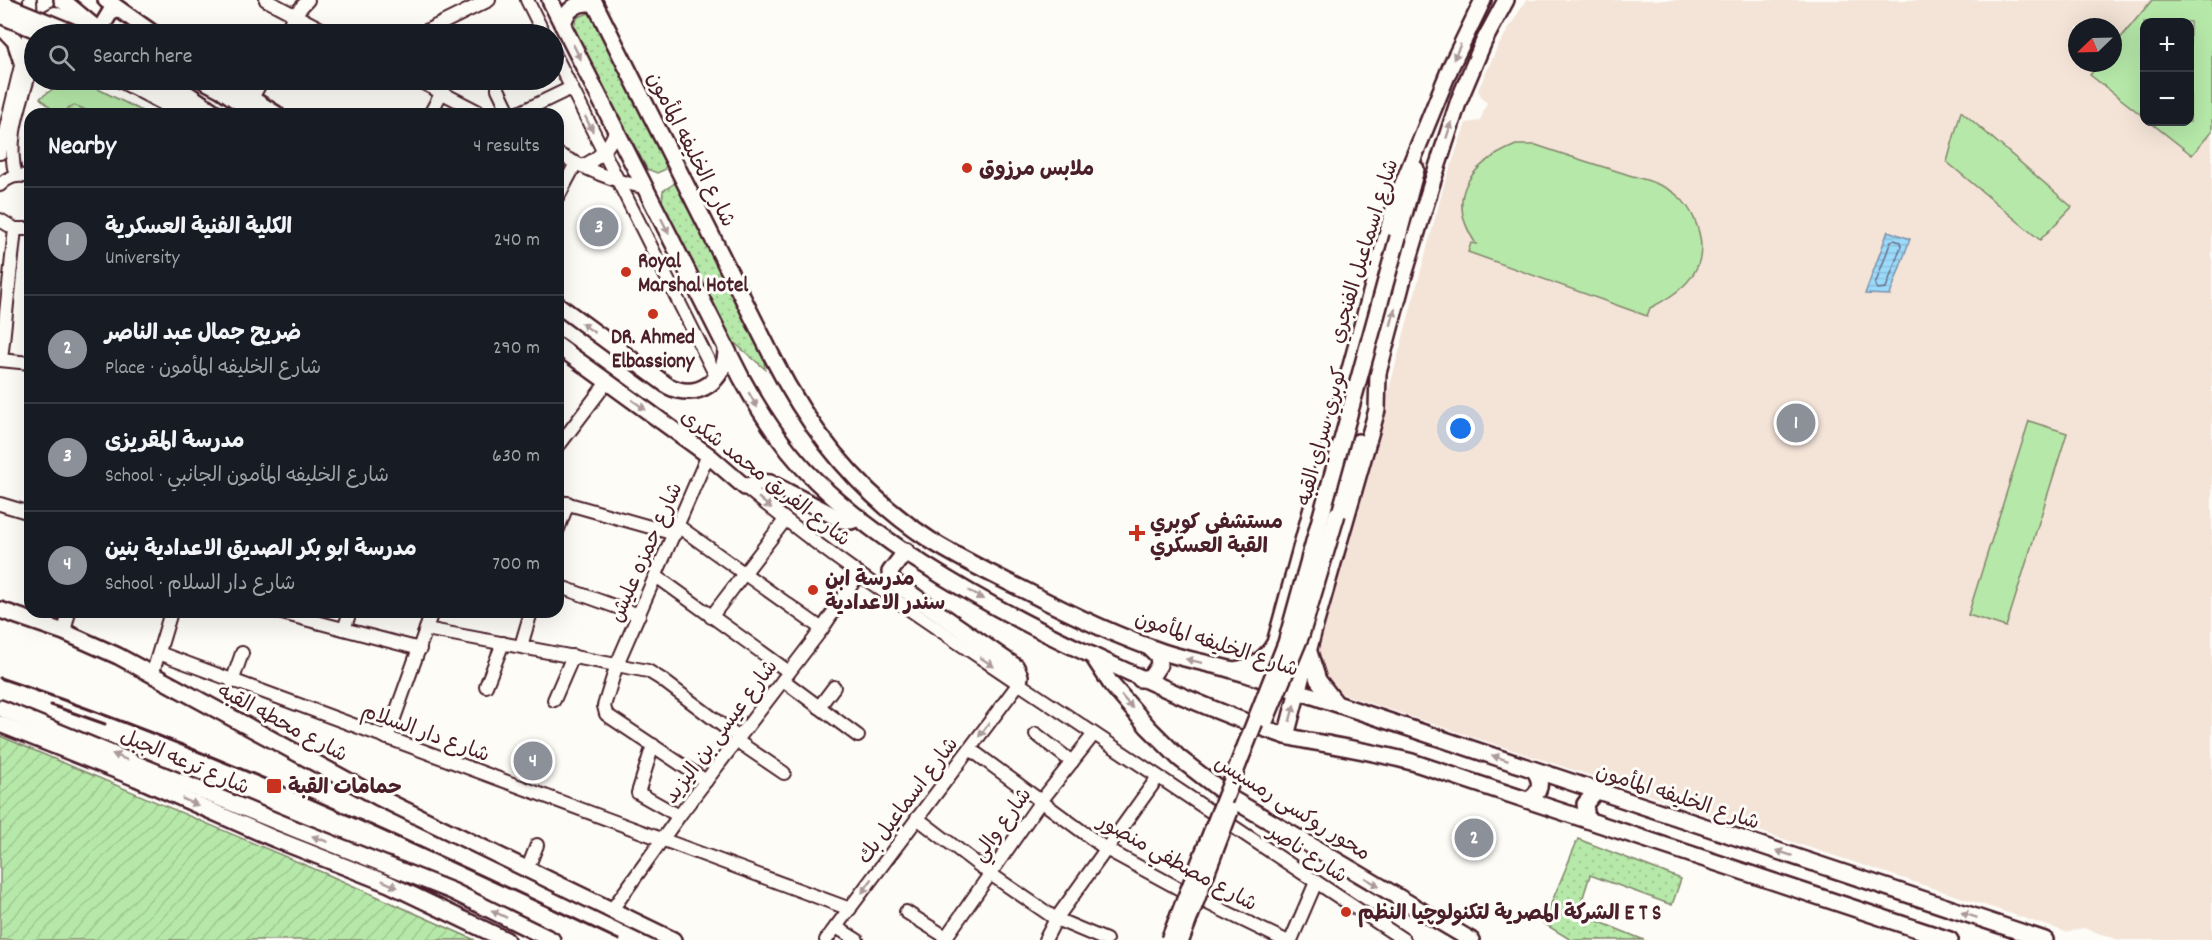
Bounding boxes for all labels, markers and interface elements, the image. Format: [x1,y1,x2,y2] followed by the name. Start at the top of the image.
[2068,18,2122,72] north arrow
[2140,18,2194,126] map controls
[2140,18,2194,72] button: +
[24,24,564,90] search box
[45,41,78,74] icon: search
[93,42,192,73] text: Search here
[572,44,582,61] one-way arrow
[1452,44,1462,62] one-way arrow
[637,68,741,233] street label: شارع الخليفه المأمون
[2140,72,2194,126] button: −
[585,115,594,132] one-way arrow
[1445,121,1454,139] one-way arrow
[48,129,116,166] text: Nearby
[473,133,540,161] text: 4 results
[979,156,1094,186] place label: ملابس مرزوق
[1324,156,1408,348] street label: شارع اسماعيل الفنجري
[960,161,974,175] marker: ملابس مرزوق
[580,204,618,250] pin: 3
[105,213,292,244] text: الكلية الفنية العسكرية
[660,218,669,235] one-way arrow
[65,227,70,255] text: 1
[494,227,540,255] text: 240 m
[105,245,180,273] text: University
[638,248,749,302] place label: Royal Marshal Hotel
[619,265,633,279] marker: Royal Marshal Hotel
[646,307,660,321] marker: DR. Ahmed Elbassiony
[1389,308,1398,326] one-way arrow
[105,319,301,350] text: ضريح جمال عبد الناصر
[581,322,596,334] one-way arrow
[611,324,696,378] place label: DR. Ahmed Elbassiony
[63,335,72,363] text: 2
[493,335,540,363] text: 290 m
[105,355,321,383] text: Place · شارع الخليفه المأمون
[1291,364,1357,510] street label: كوبري سراي القبه
[748,392,759,408] one-way arrow
[631,399,647,411] one-way arrow
[1776,400,1816,446] pin: 1
[673,403,856,555] street label: شارع الفريق محمد شكرى
[1446,414,1475,443] your location
[105,427,245,458] text: مدرسة المقريزى
[63,443,72,471] text: 3
[492,443,540,471] text: 630 m
[105,463,389,491] text: School · شارع الخليفه المأمون الجانبي
[603,478,692,628] street label: شارع حمزه عليش
[757,497,773,510] one-way arrow
[1150,509,1283,563] place label: مستشفى كوبري القبة العسكري
[1128,524,1146,542] marker: مستشفى كوبري القبة العسكري
[105,535,417,566] text: مدرسة ابو بكر الصديق الاعدادية بنين
[63,551,72,579] text: 4
[492,551,540,579] text: 700 m
[825,566,945,620] place label: مدرسة ابن سندر الاعدادية
[105,571,296,599] text: School · شارع دار السلام
[806,583,820,597] marker: مدرسة ابن سندر الاعدادية
[968,590,985,600] one-way arrow
[1130,605,1302,686] street label: شارع الخليفه المأمون
[658,654,787,811] street label: شارع عيسى بن اليزيد
[1185,655,1203,665] one-way arrow
[979,656,995,667] one-way arrow
[211,678,352,772] street label: شارع محطه القبه
[1120,694,1133,710] one-way arrow
[357,698,493,772] street label: شارع دار السلام
[1288,704,1297,722] one-way arrow
[978,722,990,738] one-way arrow
[114,723,253,805] street label: شارع ترعه الجبل
[852,732,967,872] street label: شارع اسماعيل بك
[514,738,552,783] pin: 4
[1207,749,1375,870] street label: محور روكسى رمسيس
[111,752,129,761] one-way arrow
[1491,753,1509,763] one-way arrow
[1591,758,1763,839] street label: شارع الخليفه المأمون
[288,774,401,804] place label: حمامات القبة
[265,777,283,795] marker: حمامات القبة
[966,782,1042,870] street label: شارع والي
[181,798,199,807] one-way arrow
[1089,807,1262,922] street label: شارع مصطفي منصور
[1454,816,1494,860] pin: 2
[1259,817,1352,893] street label: شارع ناصر
[311,834,329,843] one-way arrow
[1775,848,1793,858] one-way arrow
[1364,877,1381,887] one-way arrow
[861,878,873,894] one-way arrow
[381,880,398,889] one-way arrow
[1358,900,1661,930] place label: الشركة المصرية لتكنولوچيا النظم E T S
[1339,905,1353,919] marker: الشركة المصرية لتكنولوچيا النظم E T S
[491,910,508,919] one-way arrow
[1960,910,1978,919] one-way arrow

